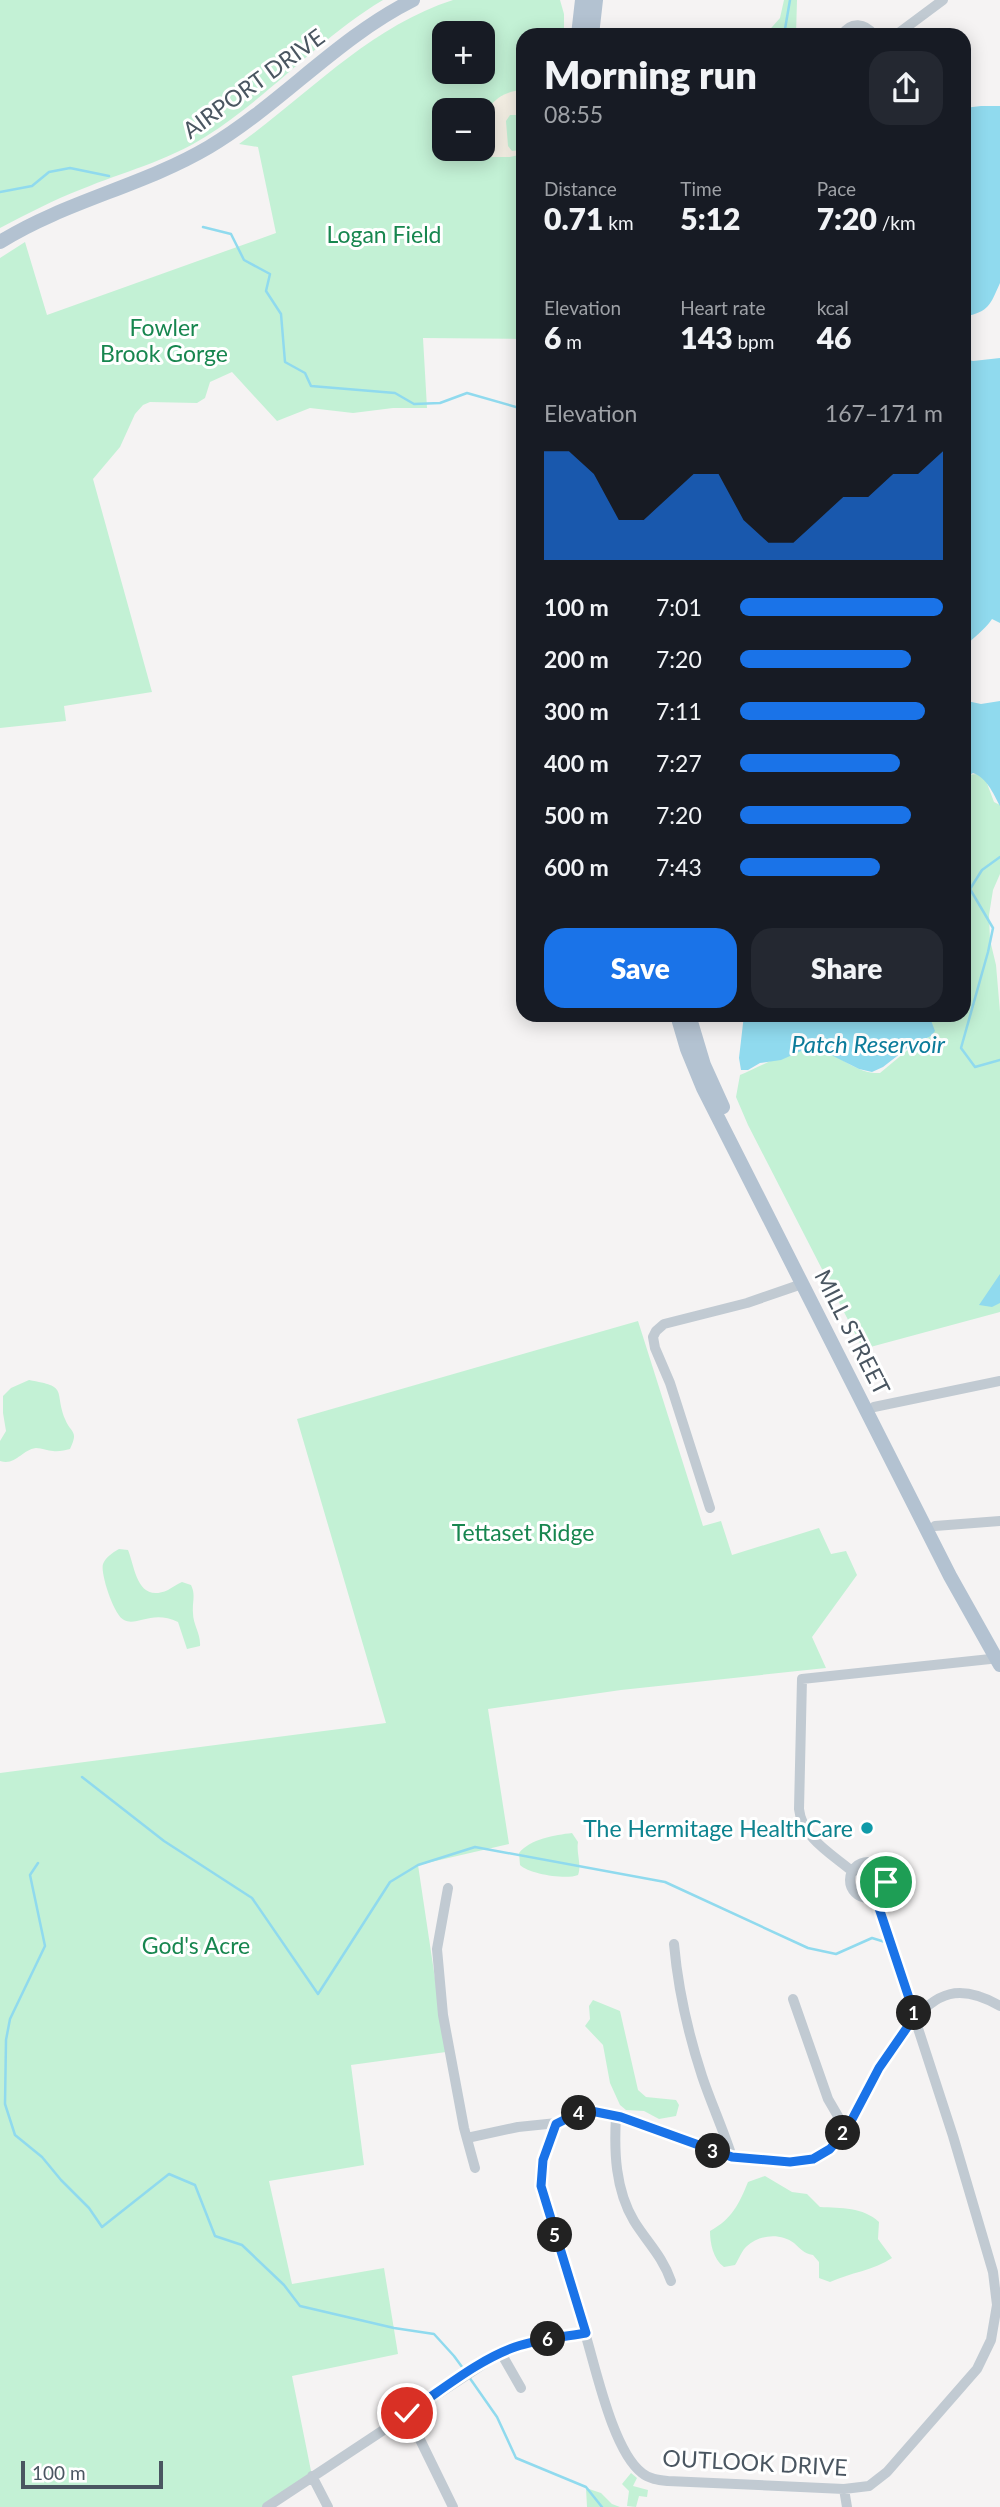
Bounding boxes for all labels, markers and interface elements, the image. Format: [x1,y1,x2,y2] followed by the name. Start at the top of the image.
[432,21,495,161] map controls
[432,21,495,84] button: +
[177,22,329,144] street label: AIRPORT DRIVE
[544,51,757,97] text: Morning run
[869,51,943,125] button: share
[432,98,495,161] button: −
[544,100,603,128] text: 08:55
[544,177,617,200] text: Distance
[680,177,722,200] text: Time
[817,177,856,200] text: Pace
[544,200,603,236] text: 0.71
[680,200,740,236] text: 5:12
[817,200,877,236] text: 7:20
[603,211,634,234] text: km
[877,211,916,234] text: /km
[327,220,442,248] park label: Logan Field
[544,296,621,319] text: Elevation
[680,296,766,319] text: Heart rate
[817,296,849,319] text: kcal
[100,313,228,367] park label: Fowler Brook Gorge
[544,319,561,355] text: 6
[680,319,733,355] text: 143
[817,319,851,355] text: 46
[561,330,582,353] text: m
[733,330,774,353] text: bpm
[544,399,637,427] text: Elevation
[825,399,943,427] text: 167–171 m
[544,593,609,621] text: 100 m
[656,593,702,621] text: 7:01
[544,645,609,673] text: 200 m
[656,645,702,673] text: 7:20
[544,697,609,725] text: 300 m
[656,697,702,725] text: 7:11
[544,749,609,777] text: 400 m
[656,749,702,777] text: 7:27
[544,801,609,829] text: 500 m
[656,801,702,829] text: 7:20
[544,853,609,881] text: 600 m
[656,853,702,881] text: 7:43
[544,928,737,1008] button: Save
[751,928,943,1008] button: Share
[791,1029,946,1058] water label: Patch Reservoir
[809,1265,897,1400] street label: MILL STREET
[452,1518,594,1546] park label: Tettaset Ridge
[583,1814,853,1842] place label: The Hermitage HealthCare
[859,1820,875,1836] marker: The Hermitage HealthCare
[856,1852,916,1912] pin
[867,1863,905,1901] icon: arrive
[142,1931,250,1959] park label: God's Acre
[897,1996,932,2030] pin: 1
[908,2001,919,2024] text: 1
[562,2096,596,2130] pin: 4
[573,2101,584,2124] text: 4
[826,2116,860,2150] pin: 2
[837,2121,848,2144] text: 2
[696,2134,730,2168] pin: 3
[707,2139,718,2162] text: 3
[538,2218,572,2252] pin: 5
[549,2223,560,2246] text: 5
[530,2322,566,2356] pin: 6
[542,2327,553,2350] text: 6
[377,2383,437,2443] pin
[388,2394,426,2432] icon: check
[662,2443,848,2481] street label: OUTLOOK DRIVE
[21,2458,163,2490] scale bar
[32,2461,86,2484] text: 100 m

